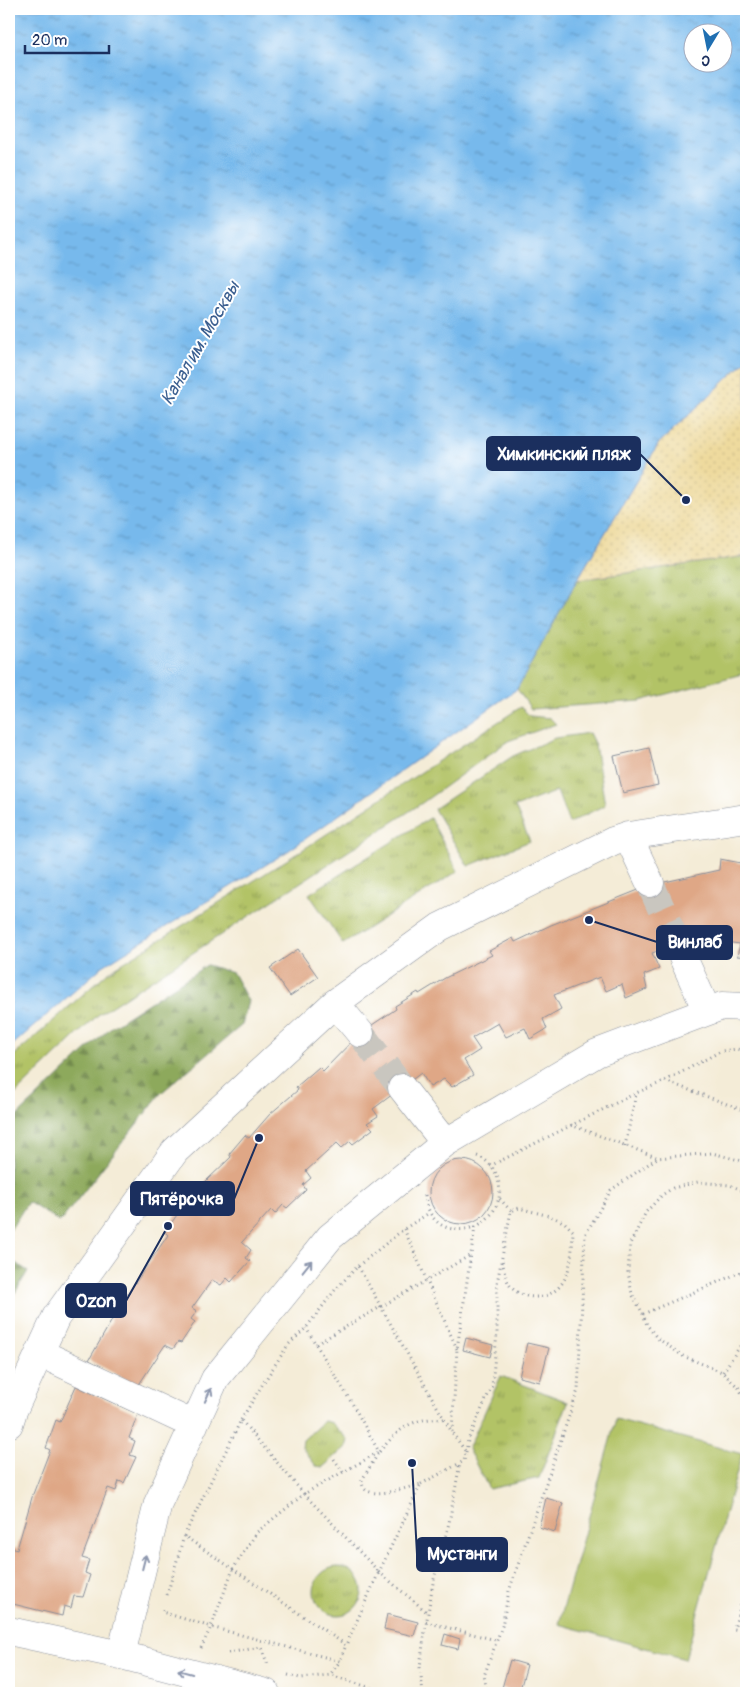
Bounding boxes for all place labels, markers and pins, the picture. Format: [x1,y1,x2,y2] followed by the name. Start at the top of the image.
[487,437,640,470] callout: Химкинский пляж
[657,926,732,959] callout: Винлаб
[131,1182,234,1215] callout: Пятёрочка
[66,1284,126,1317] callout: Ozon
[417,1538,507,1571] callout: Мустанги

